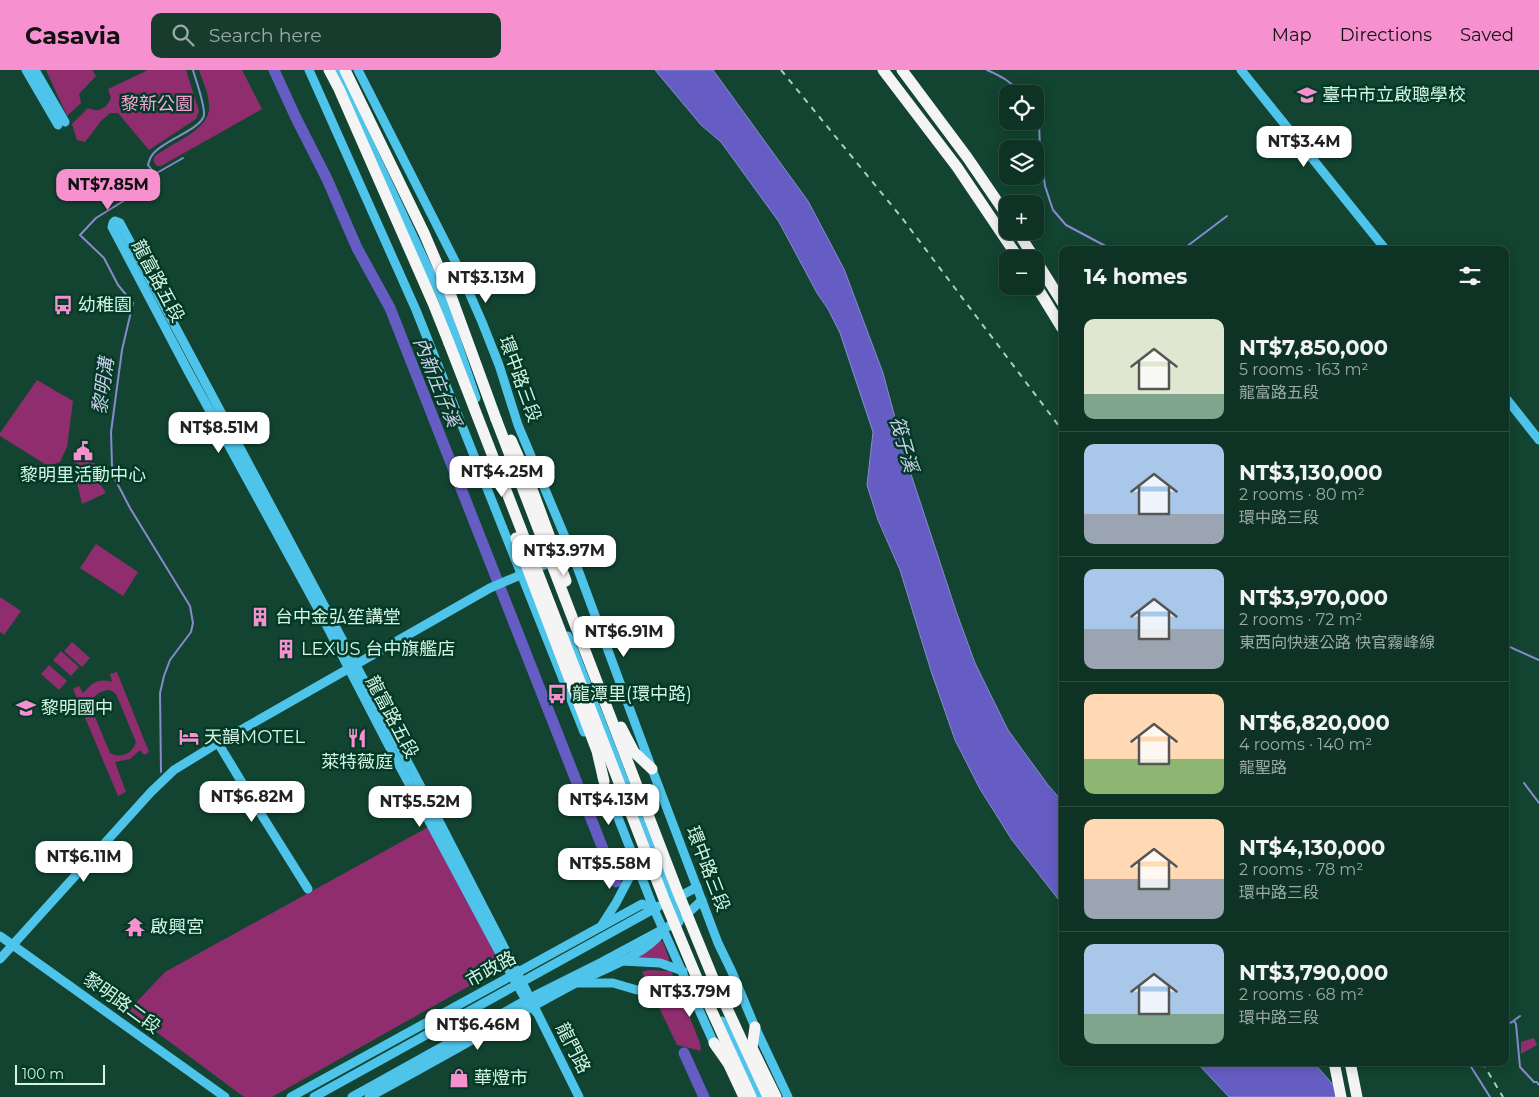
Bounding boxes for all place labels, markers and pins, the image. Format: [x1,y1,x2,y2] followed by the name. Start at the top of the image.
[1296,84,1318,106] school or university icon: 臺中市立啟聰學校
[1322,84,1466,106] place label: 臺中市立啟聰學校
[1258,126,1350,168] pin: NT$3.4M
[56,168,160,211] pin: NT$7.85M
[434,262,538,304] pin: NT$3.13M
[52,294,74,316] bus stop icon: 幼稚園
[78,294,132,316] place label: 幼稚園
[167,412,271,454] pin: NT$8.51M
[72,440,94,462] public building icon: 黎明里活動中心
[450,456,554,498] pin: NT$4.25M
[20,464,146,486] place label: 黎明里活動中心
[512,534,616,577] pin: NT$3.97M
[249,606,271,628] building icon: 台中金弘笙講堂
[275,606,401,628] place label: 台中金弘笙講堂
[572,616,676,658] pin: NT$6.91M
[275,638,297,660] building icon: LEXUS 台中旗艦店
[301,638,455,660] place label: LEXUS 台中旗艦店
[546,683,568,705] bus stop icon: 龍潭里(環中路)
[572,683,692,705] place label: 龍潭里(環中路)
[15,697,37,719] school or university icon: 黎明國中
[41,697,113,719] place label: 黎明國中
[178,726,200,748] hotel icon: 天韻MOTEL
[204,726,305,748] place label: 天韻MOTEL
[346,727,368,749] restaurant icon: 萊特薇庭
[321,751,393,773] place label: 萊特薇庭
[200,780,304,823] pin: NT$6.82M
[557,784,661,826] pin: NT$4.13M
[368,786,472,828] pin: NT$5.52M
[32,840,136,883] pin: NT$6.11M
[558,848,662,890] pin: NT$5.58M
[124,916,146,938] temple icon: 啟興宮
[150,916,204,938] place label: 啟興宮
[638,976,742,1018] pin: NT$3.79M
[426,1008,530,1051] pin: NT$6.46M
[448,1067,470,1089] shop icon: 華燈市
[474,1067,528,1089] place label: 華燈市

